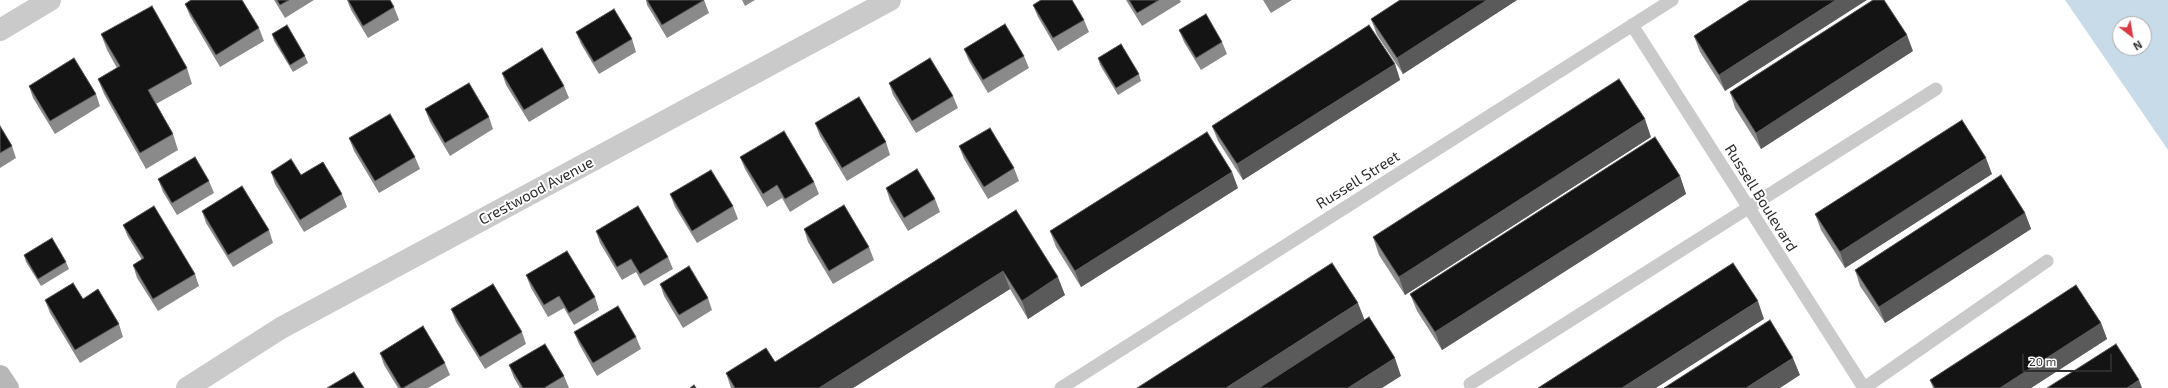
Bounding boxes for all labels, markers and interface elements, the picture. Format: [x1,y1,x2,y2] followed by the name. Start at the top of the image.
[2112,16,2152,56] north arrow
[2131,38,2145,53] text: N
[1721,141,1801,255] street label: Russell Boulevard
[1313,147,1403,213] street label: Russell Street
[476,153,596,229] street label: Crestwood Avenue
[2024,346,2114,372] scale bar
[2029,354,2056,368] text: 20 m

